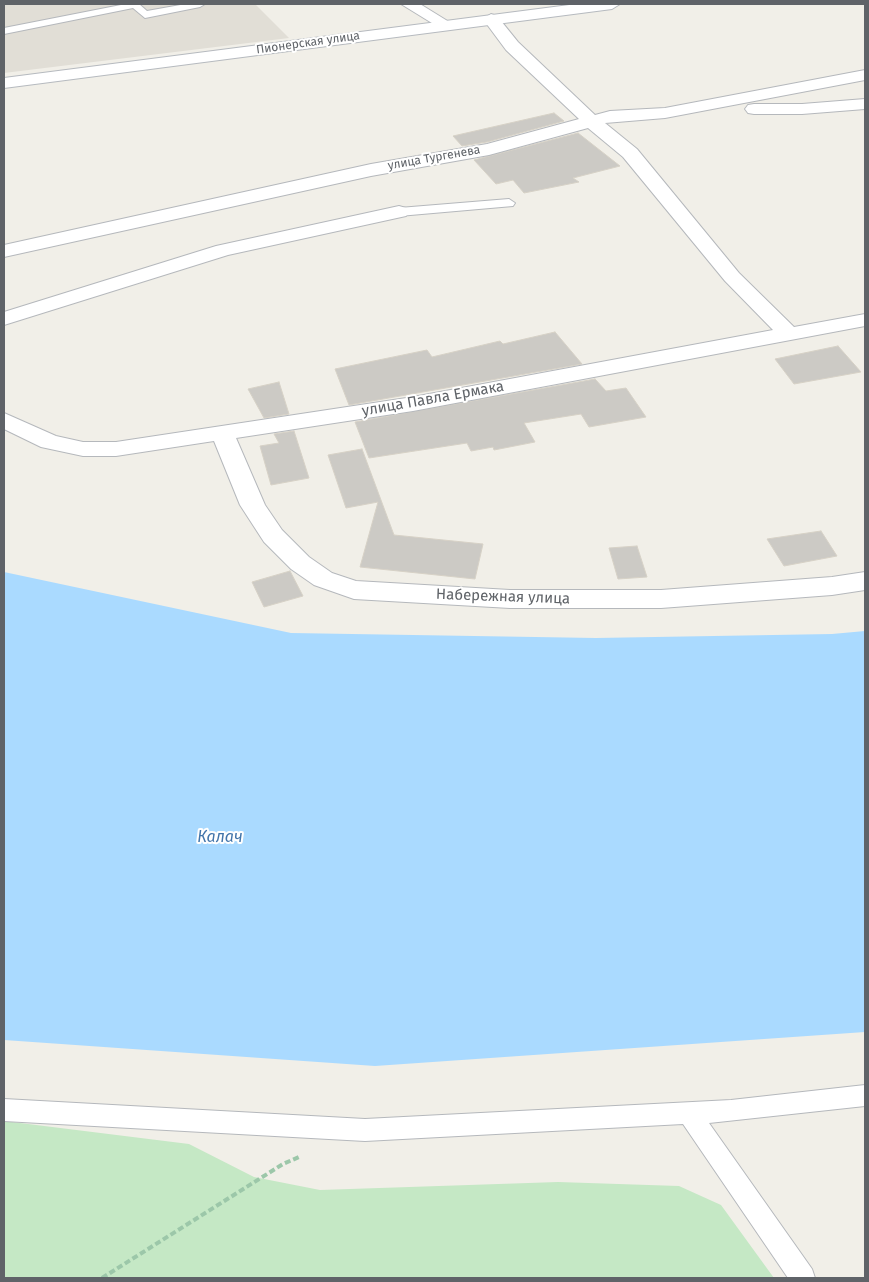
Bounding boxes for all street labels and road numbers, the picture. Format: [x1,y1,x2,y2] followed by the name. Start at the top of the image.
[255,29,361,57] street label: Пионерская улица
[387,143,481,173] street label: улица Тургенева
[361,378,505,420] street label: улица Павла Ермака
[436,586,570,608] street label: Набережная улица

